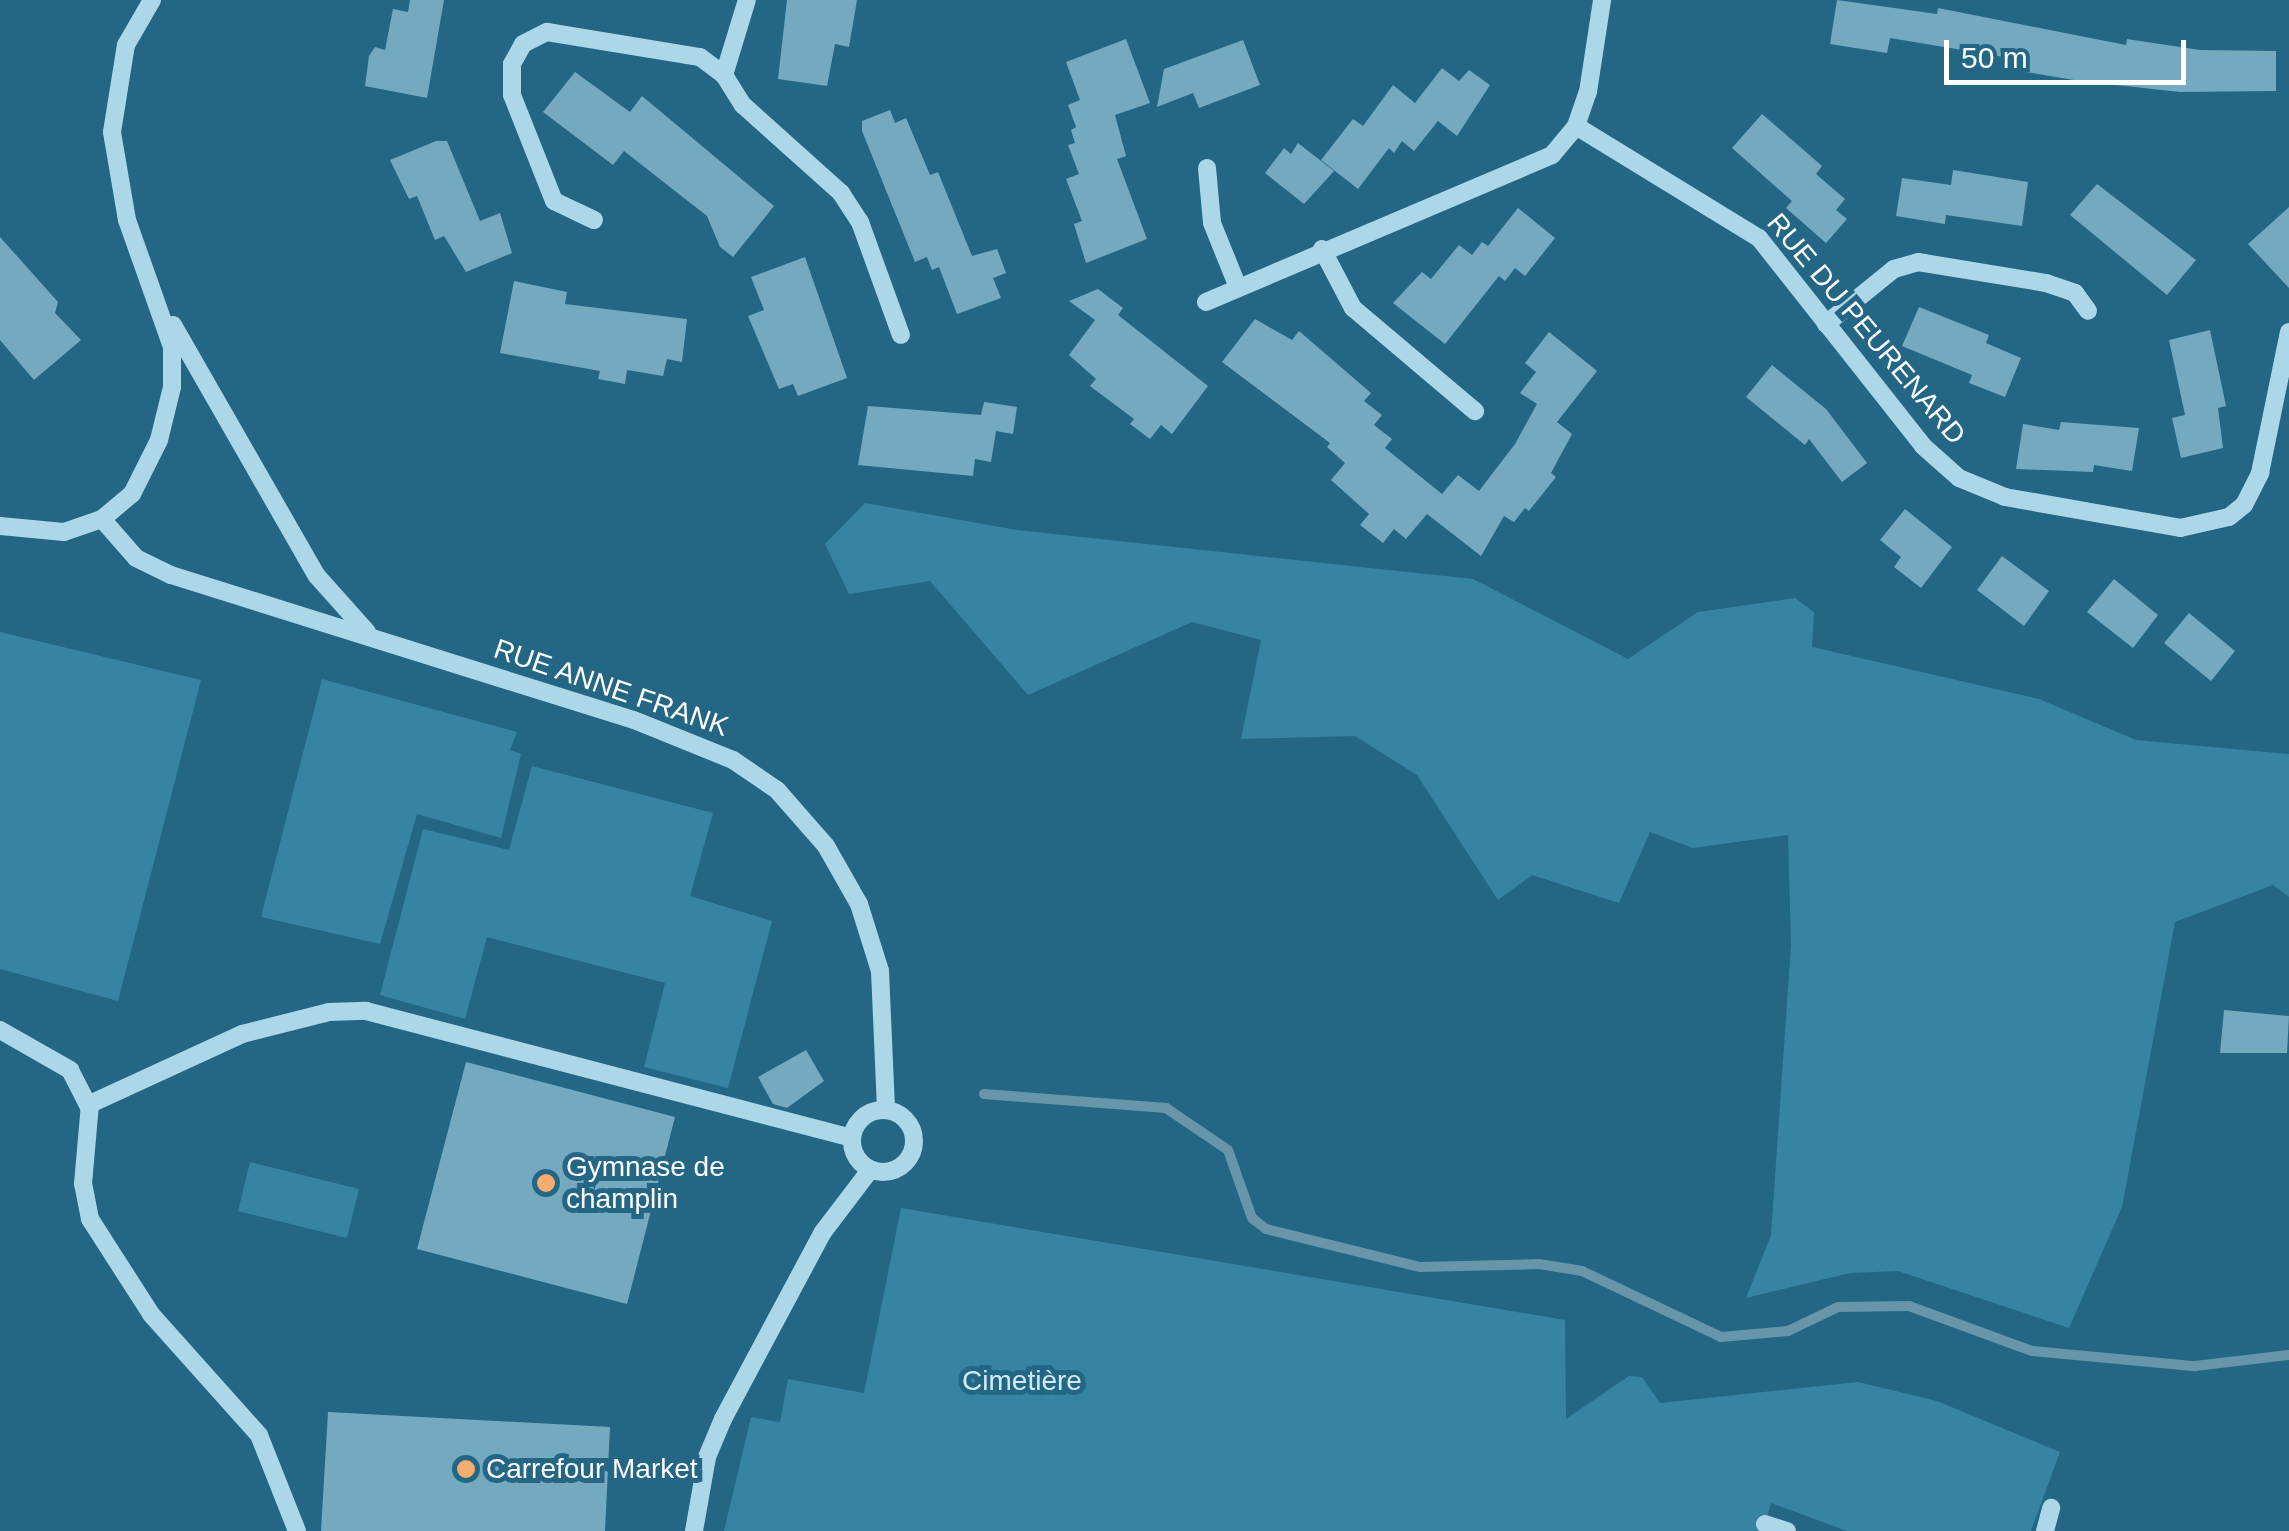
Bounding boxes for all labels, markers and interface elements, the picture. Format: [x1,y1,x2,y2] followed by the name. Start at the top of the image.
[1949,20,2192,82] scale bar
[1961,41,2028,74] text: 50 m
[1760,207,1972,451] street label: RUE DU PEURENARD
[489,632,733,744] street label: RUE ANNE FRANK
[566,1150,725,1216] place label: Gymnase de champlin
[535,1172,557,1194] marker: Gymnase de champlin
[962,1364,1082,1398] park label: Cimetière
[486,1452,698,1486] place label: Carrefour Market
[455,1458,477,1480] marker: Carrefour Market

